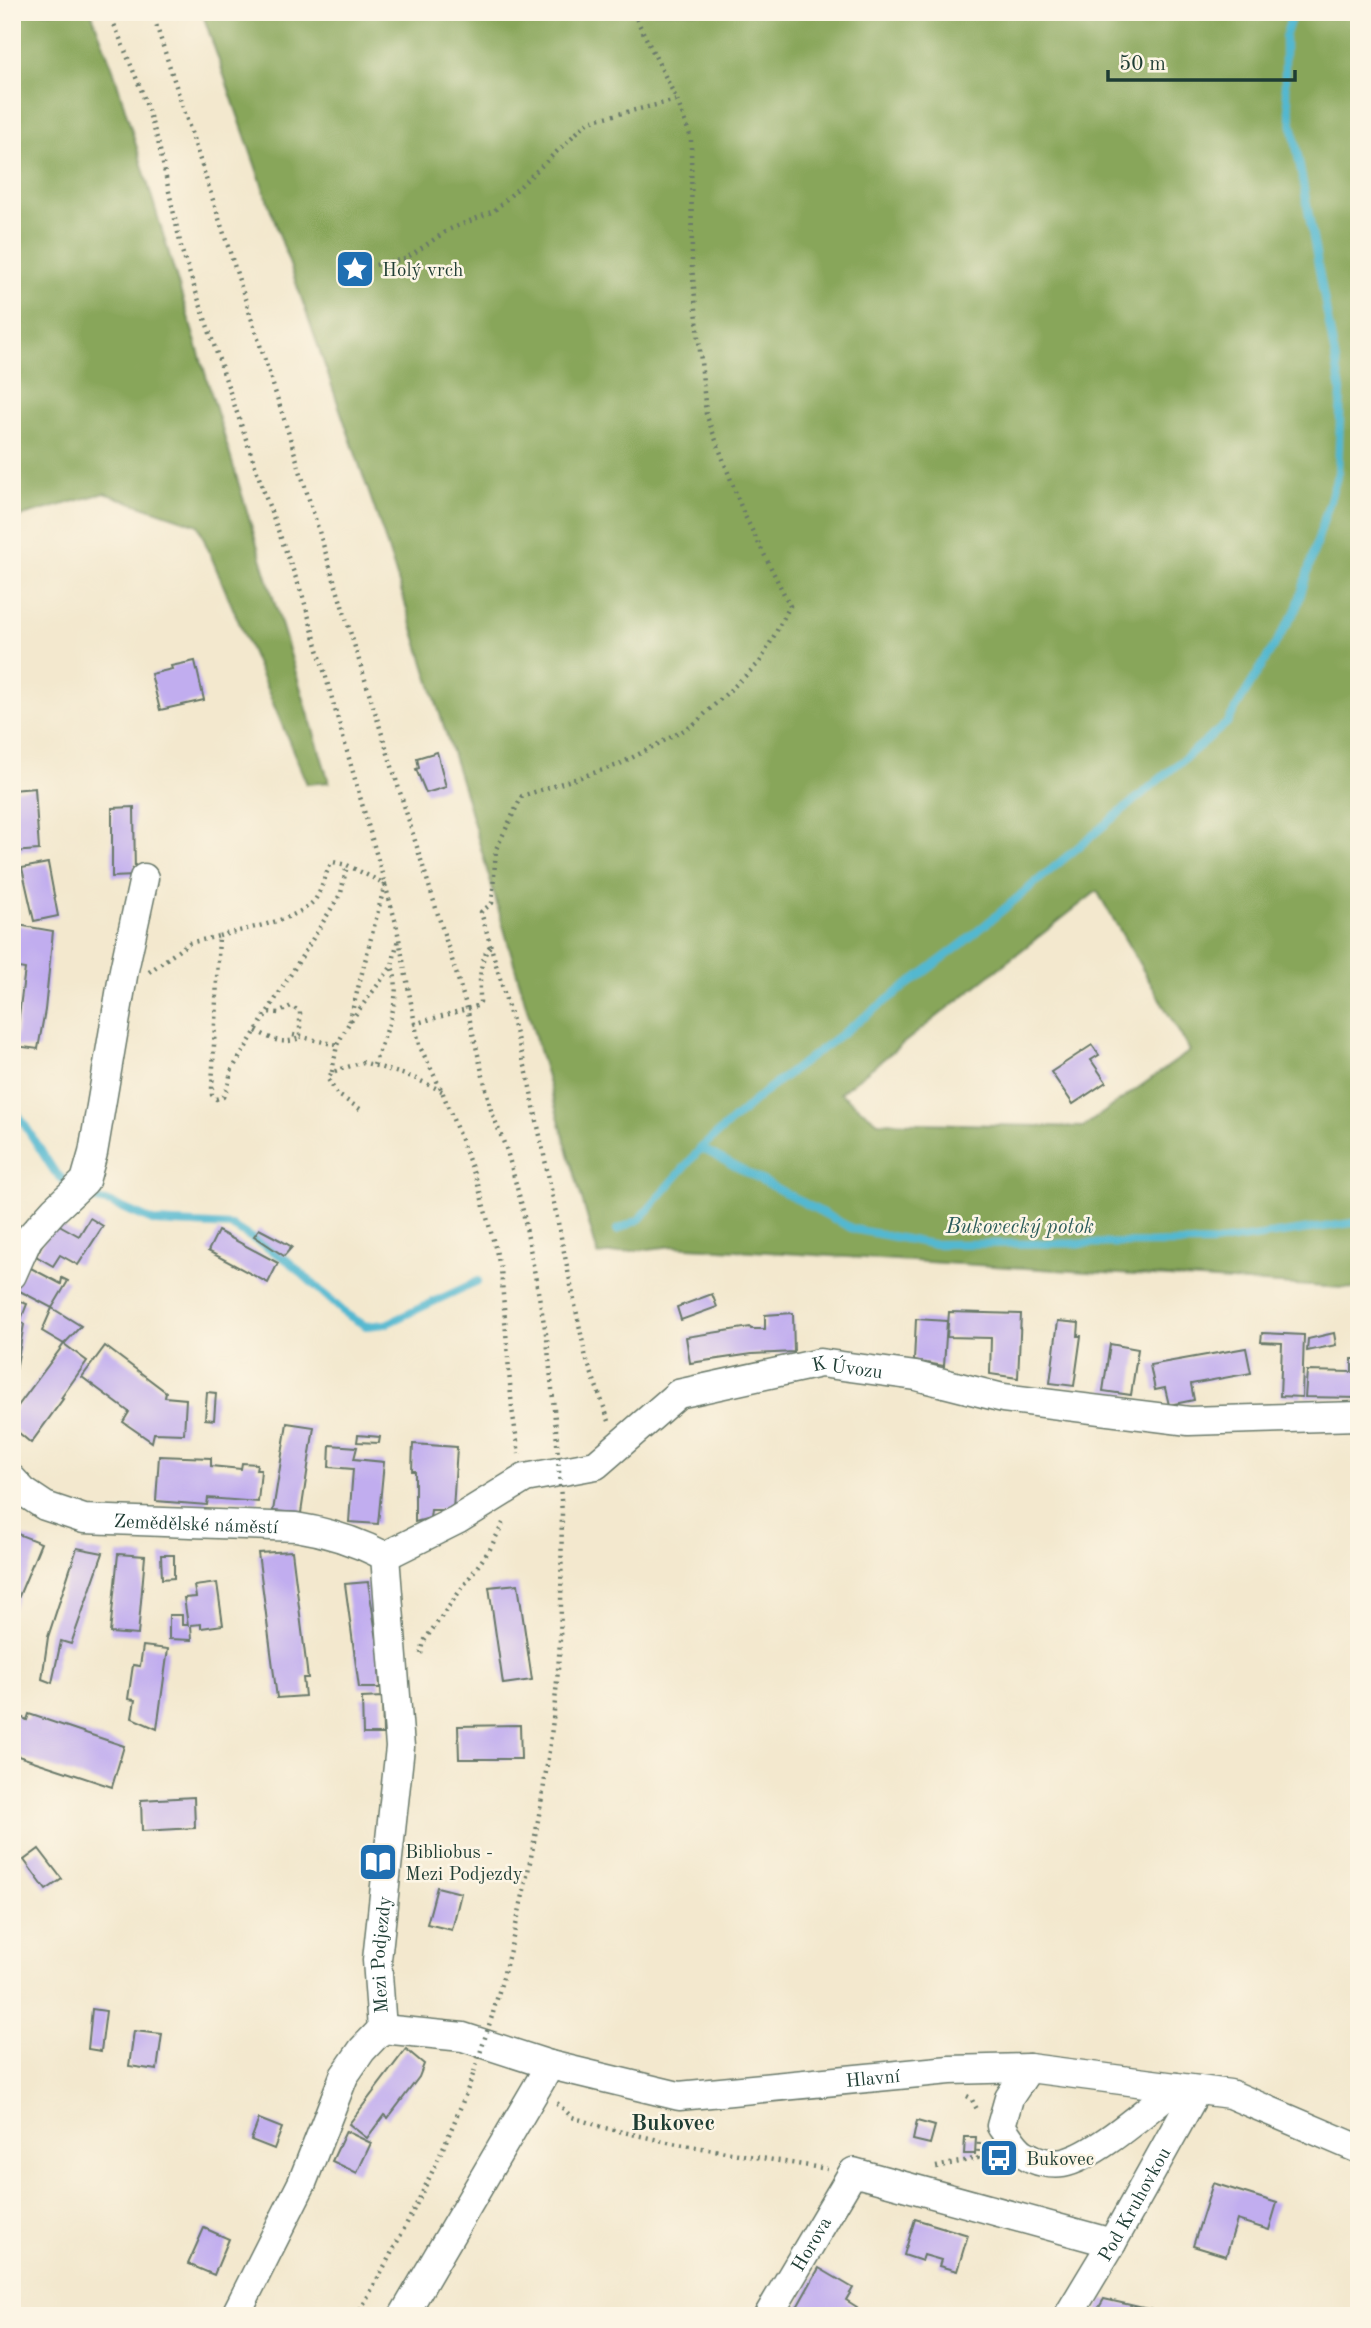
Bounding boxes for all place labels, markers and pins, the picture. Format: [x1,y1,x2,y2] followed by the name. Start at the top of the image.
[334,248,376,290] place icon: Holý vrch
[382,262,463,281] place label: Holý vrch
[357,1841,399,1883] library icon: Bibliobus - Mezi Podjezdy
[405,1844,523,1885] place label: Bibliobus - Mezi Podjezdy
[978,2137,1020,2179] bus stop icon: Bukovec
[1026,2151,1094,2170] place label: Bukovec

